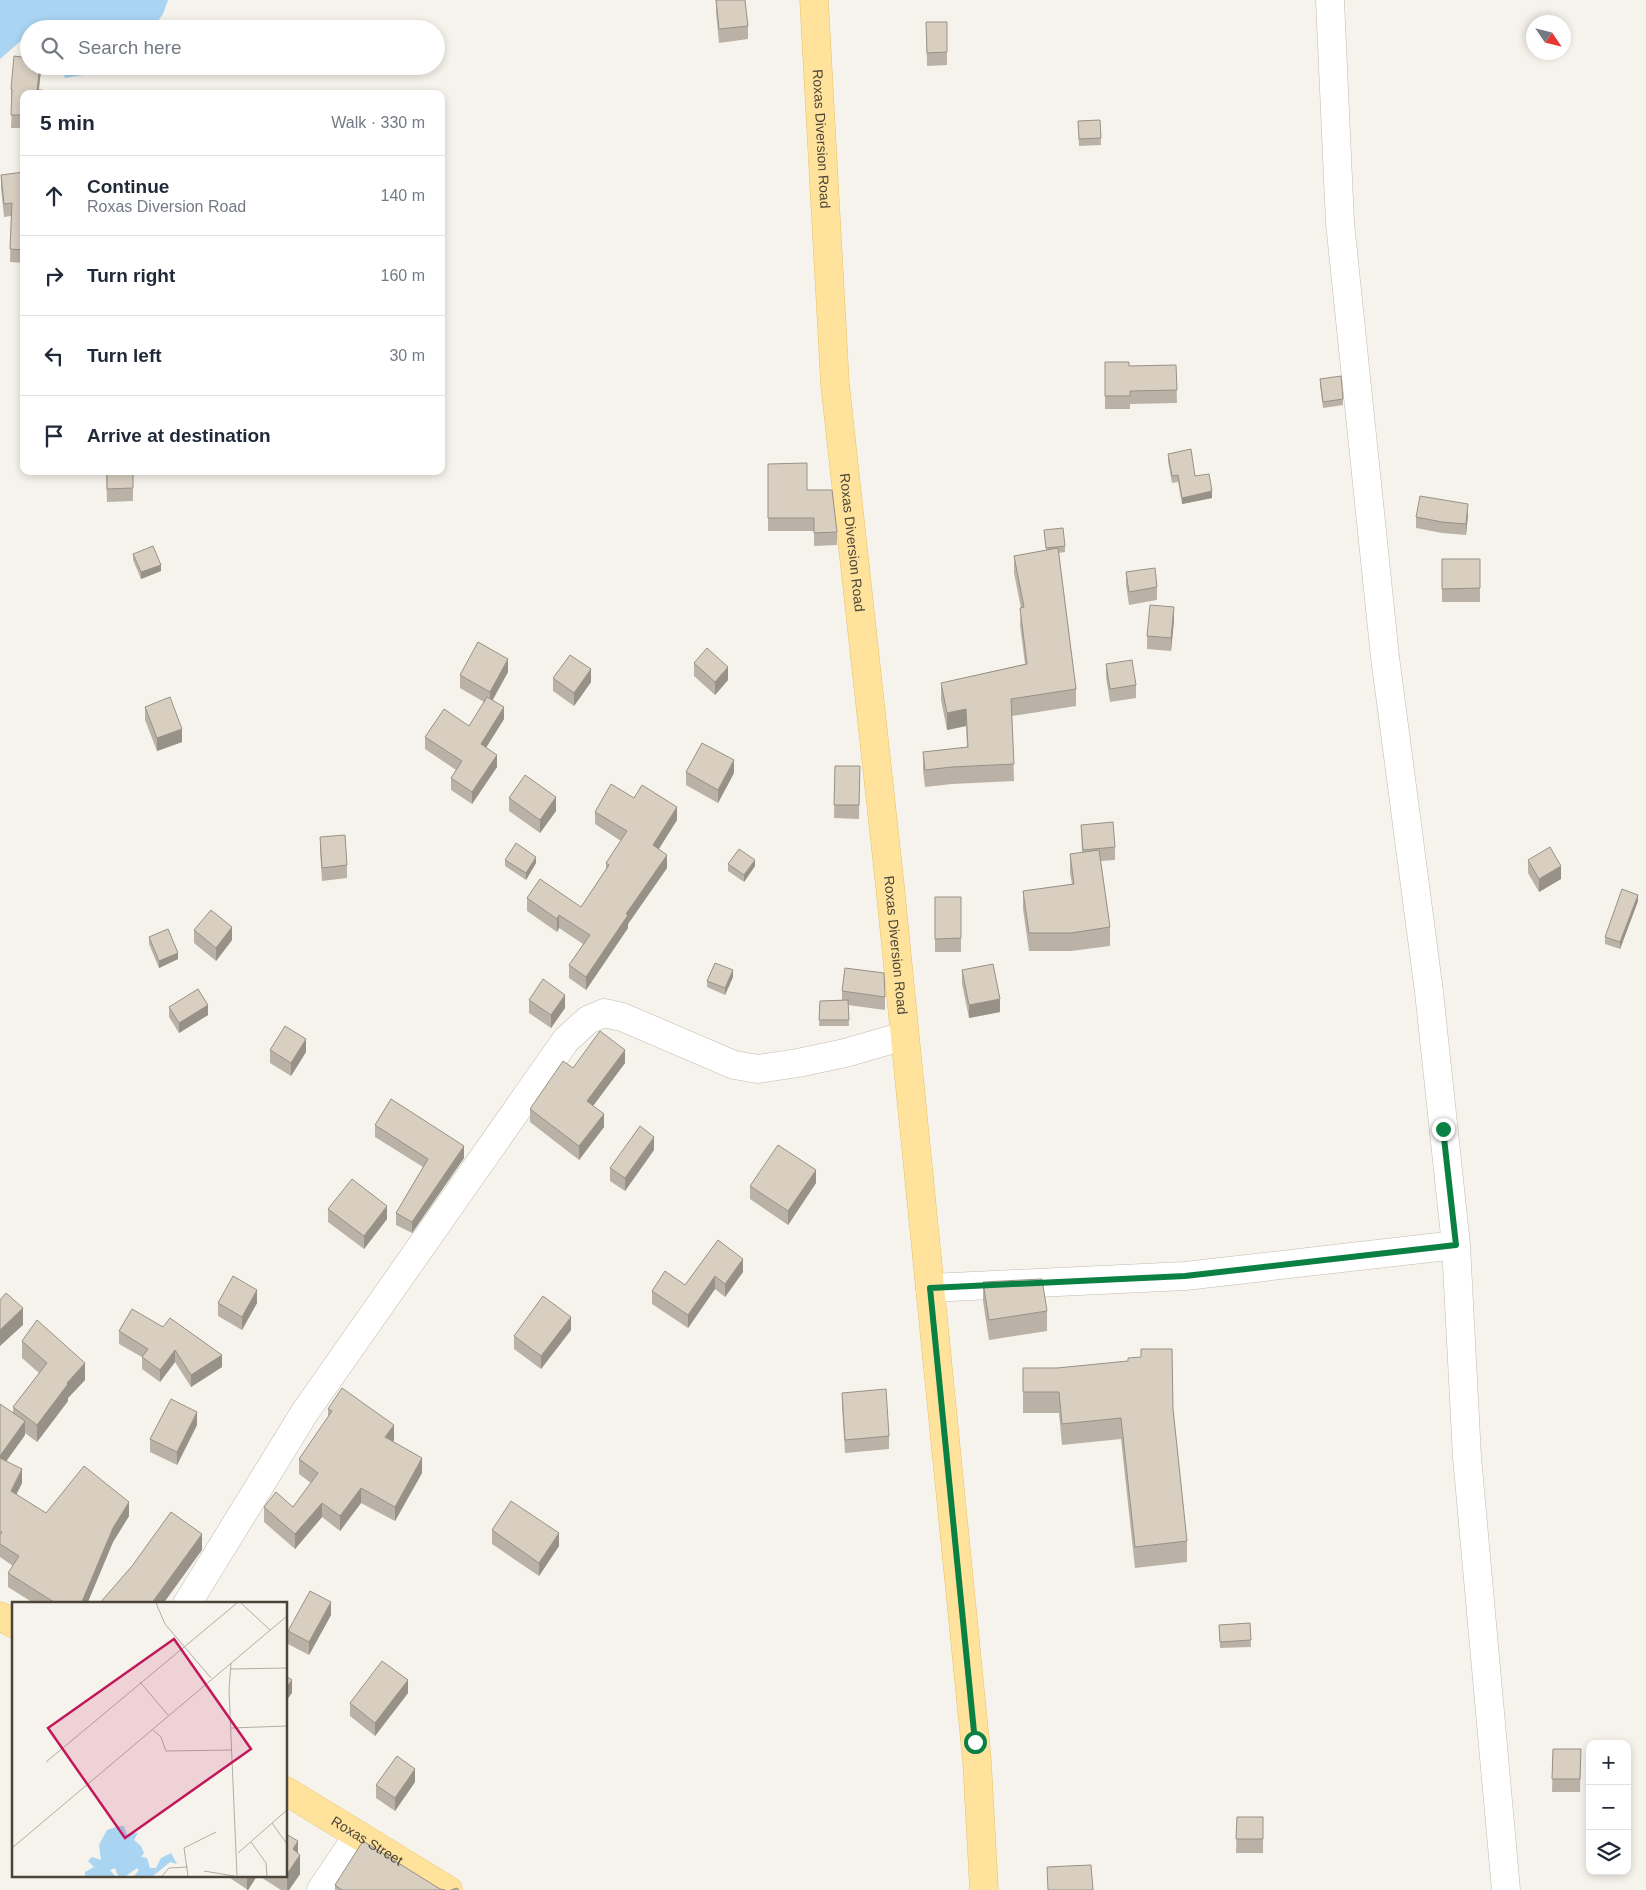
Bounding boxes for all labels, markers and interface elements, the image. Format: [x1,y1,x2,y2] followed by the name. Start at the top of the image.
[1526,15,1571,60] north arrow
[20,20,445,75] search box
[38,34,66,62] icon: search
[78,37,182,58] text: Search here
[810,69,833,209] street label: Roxas Diversion Road
[40,111,95,134] text: 5 min
[331,114,425,131] text: Walk · 330 m
[87,176,169,197] text: Continue
[40,182,68,210] icon: ahead
[381,187,425,204] text: 140 m
[87,198,246,215] text: Roxas Diversion Road
[40,262,68,290] icon: right
[87,265,175,286] text: Turn right
[381,267,425,284] text: 160 m
[40,342,68,370] icon: left
[87,345,162,366] text: Turn left
[389,347,425,364] text: 30 m
[40,422,68,450] icon: arrive
[87,425,271,446] text: Arrive at destination
[837,472,868,613] street label: Roxas Diversion Road
[881,875,911,1015] street label: Roxas Diversion Road
[1432,1118,1455,1141] route end
[12,1602,288,1878] inset map
[964,1731,987,1754] route start
[1586,1740,1631,1875] map controls
[1586,1740,1631,1785] button: +
[1586,1785,1631,1830] button: −
[328,1813,406,1869] street label: Roxas Street
[1586,1830,1631,1875] button: layers

